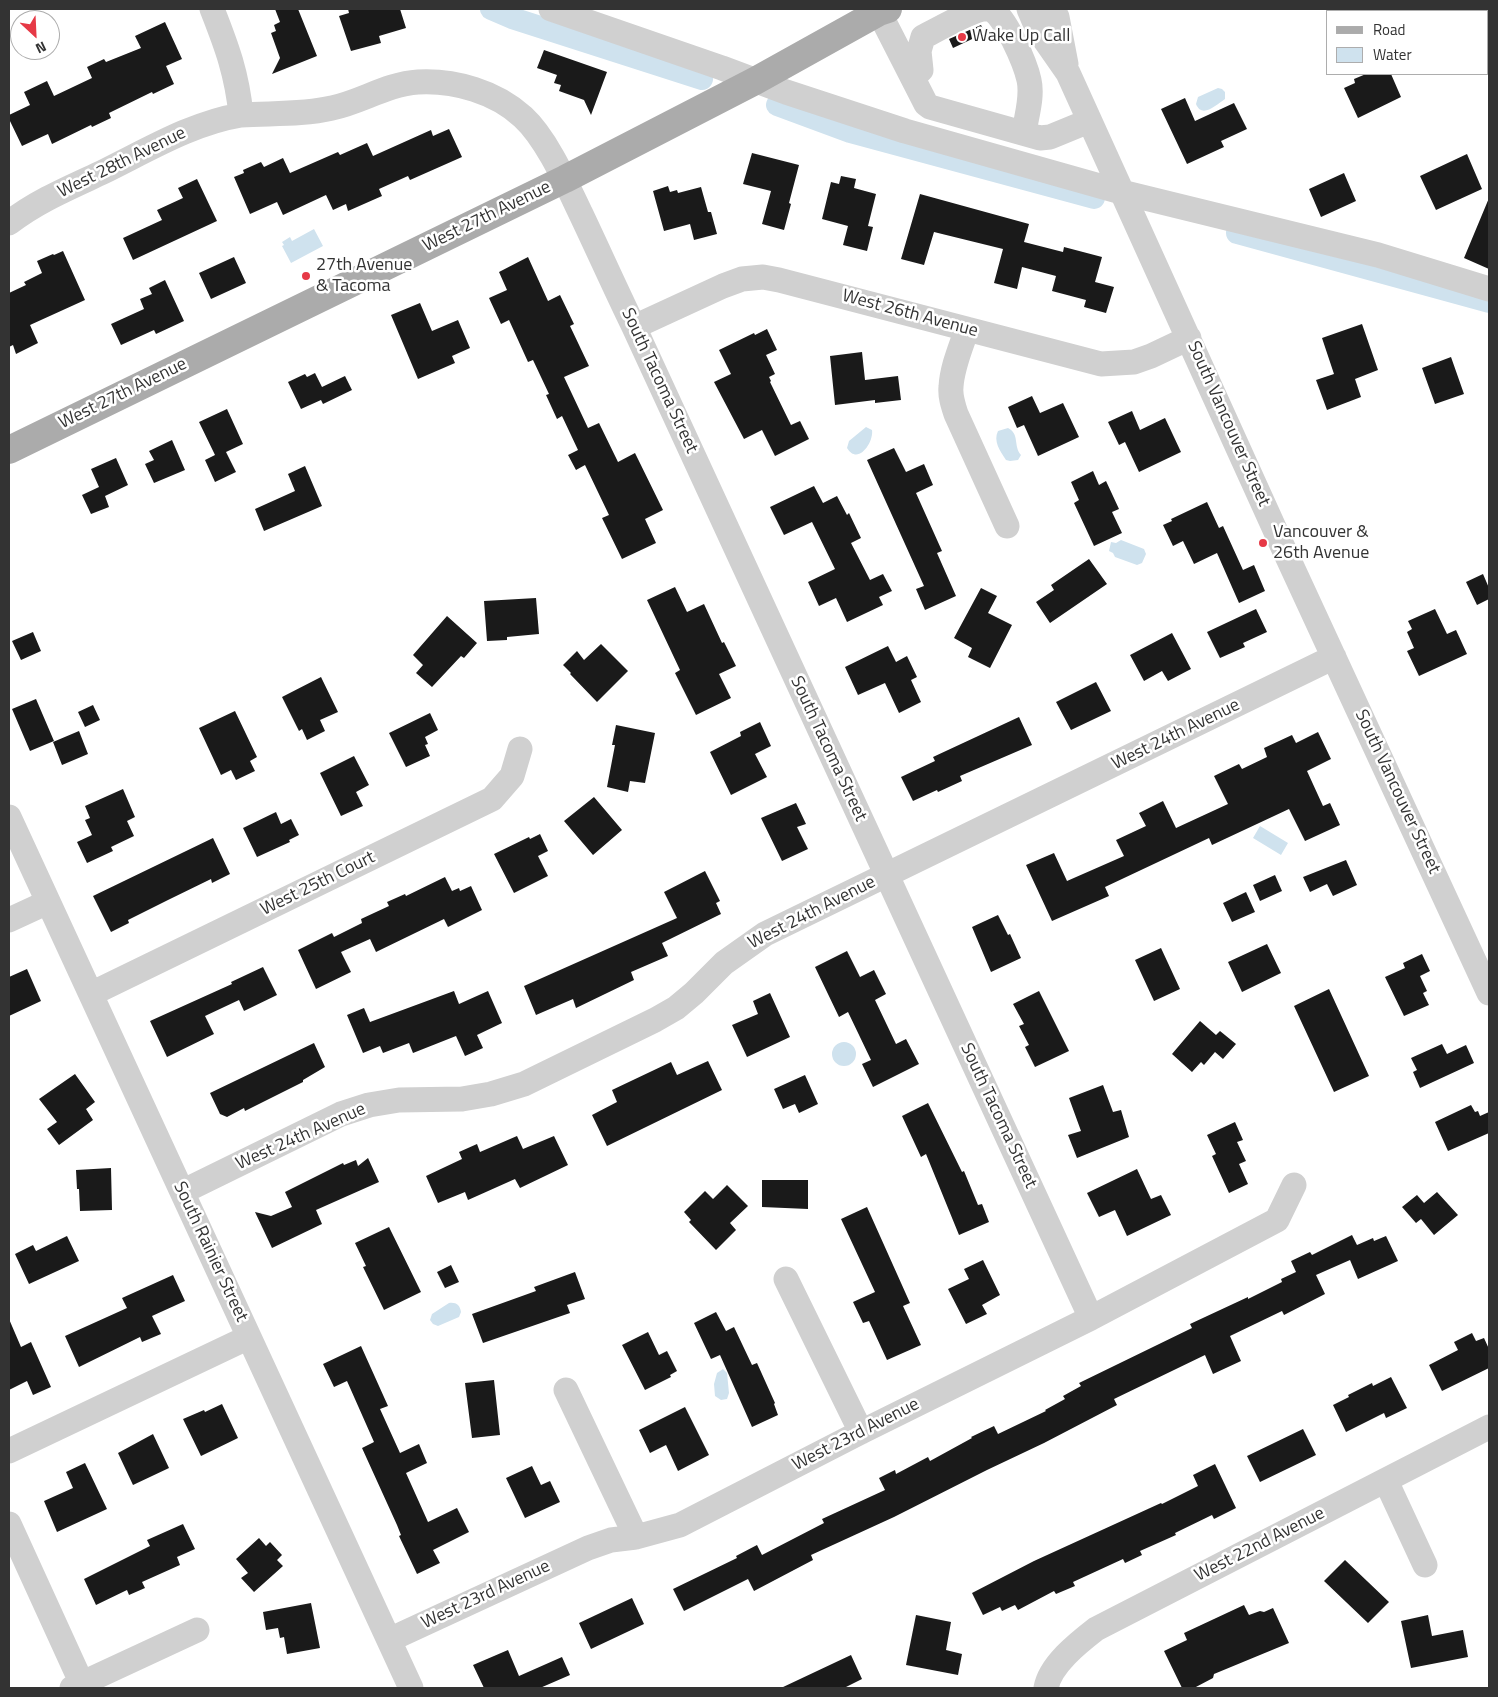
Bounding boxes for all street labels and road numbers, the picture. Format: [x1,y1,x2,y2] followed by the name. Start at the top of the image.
[54,123,190,203] street label: West 28th Avenue
[419,177,555,257] street label: West 27th Avenue
[840,285,980,343] street label: West 26th Avenue
[616,305,702,457] street label: South Tacoma Street
[1182,338,1274,510] street label: South Vancouver Street
[55,354,191,434] street label: West 27th Avenue
[785,673,871,825] street label: South Tacoma Street
[1108,695,1244,775] street label: West 24th Avenue
[1350,707,1444,877] street label: South Vancouver Street
[257,847,379,921] street label: West 25th Court
[745,872,879,954] street label: West 24th Avenue
[955,1040,1041,1192] street label: South Tacoma Street
[233,1099,369,1175] street label: West 24th Avenue
[168,1179,252,1325] street label: South Rainier Street
[789,1394,923,1476] street label: West 23rd Avenue
[1191,1503,1329,1587] street label: West 22nd Avenue
[418,1556,554,1634] street label: West 23rd Avenue

